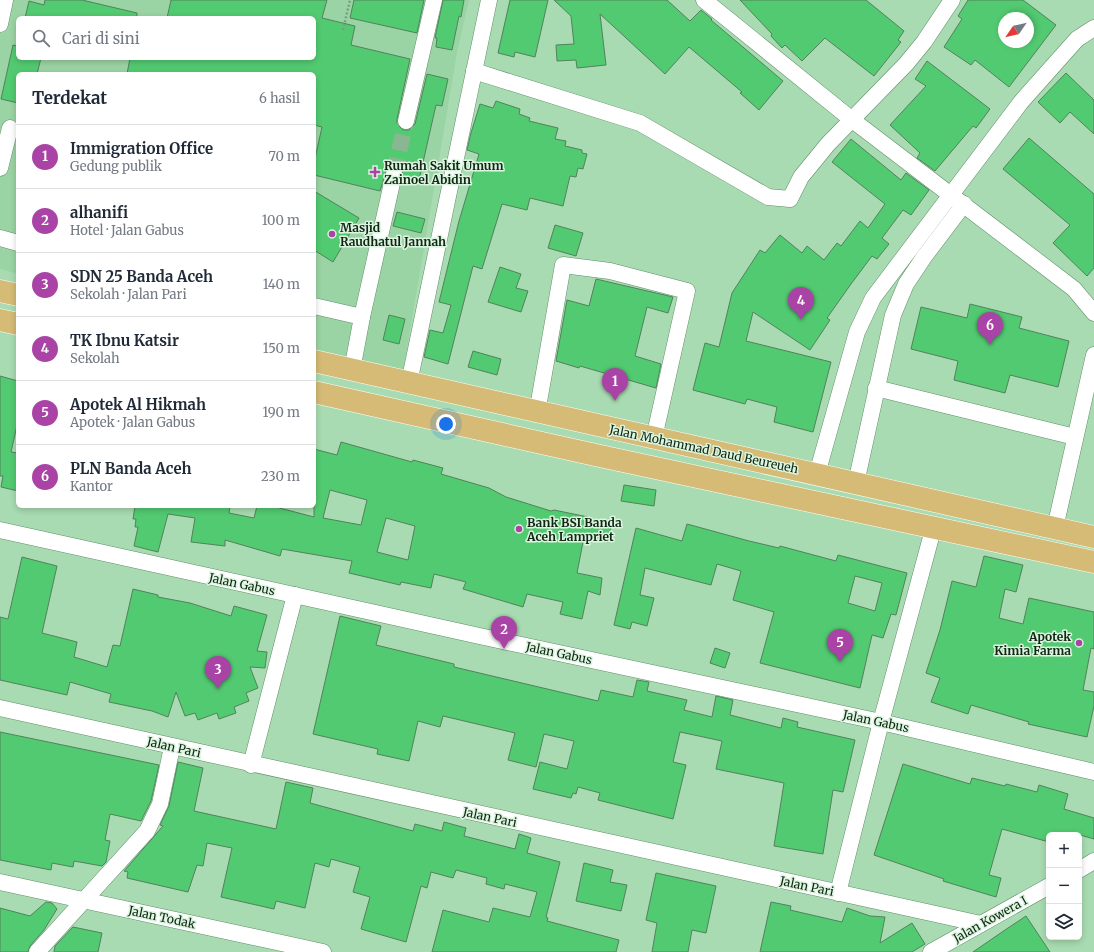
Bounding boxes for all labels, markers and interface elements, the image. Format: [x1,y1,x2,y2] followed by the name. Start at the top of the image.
[998,12,1034,48] north arrow
[16,16,316,60] search box
[30,27,52,49] icon: search
[62,29,140,48] text: Cari di sini
[32,87,107,109] text: Terdekat
[259,90,300,107] text: 6 hasil
[70,139,213,158] text: Immigration Office
[42,148,48,165] text: 1
[269,148,300,165] text: 70 m
[70,158,162,175] text: Gedung publik
[384,158,504,187] place label: Rumah Sakit Umum Zainoel Abidin
[369,166,381,178] marker: Rumah Sakit Umum Zainoel Abidin
[70,203,128,222] text: alhanifi
[41,212,49,229] text: 2
[262,212,300,229] text: 100 m
[340,220,446,249] place label: Masjid Raudhatul Jannah
[70,222,184,239] text: Hotel · Jalan Gabus
[327,229,337,239] marker: Masjid Raudhatul Jannah
[70,267,213,286] text: SDN 25 Banda Aceh
[41,276,49,293] text: 3
[263,276,300,293] text: 140 m
[70,286,187,303] text: Sekolah · Jalan Pari
[788,287,814,320] pin: 4
[977,312,1003,345] pin: 6
[70,331,179,350] text: TK Ibnu Katsir
[41,340,49,357] text: 4
[263,340,300,357] text: 150 m
[70,350,120,367] text: Sekolah
[602,368,628,401] pin: 1
[70,395,206,414] text: Apotek Al Hikmah
[41,404,49,421] text: 5
[263,404,300,421] text: 190 m
[70,414,195,431] text: Apotek · Jalan Gabus
[436,414,456,434] your location
[607,421,800,476] street label: Jalan Mohammad Daud Beureueh
[70,459,191,478] text: PLN Banda Aceh
[41,468,49,485] text: 6
[261,468,300,485] text: 230 m
[70,478,113,495] text: Kantor
[526,515,622,544] place label: Bank BSI Banda Aceh Lampriet
[514,524,524,534] marker: Bank BSI Banda Aceh Lampriet
[207,569,277,598] street label: Jalan Gabus
[491,616,517,649] pin: 2
[827,629,853,662] pin: 5
[994,629,1071,658] place label: Apotek Kimia Farma
[524,638,594,667] street label: Jalan Gabus
[1074,638,1084,648] marker: Apotek Kimia Farma
[205,656,231,689] pin: 3
[841,706,911,735] street label: Jalan Gabus
[145,733,203,761] street label: Jalan Pari
[461,804,518,830] street label: Jalan Pari
[1046,832,1082,940] map controls
[1046,832,1082,868] button: +
[1046,868,1082,904] button: −
[778,873,835,899] street label: Jalan Pari
[950,892,1030,946] street label: Jalan Kowera I
[126,902,197,932] street label: Jalan Todak
[1046,904,1082,940] button: layers

